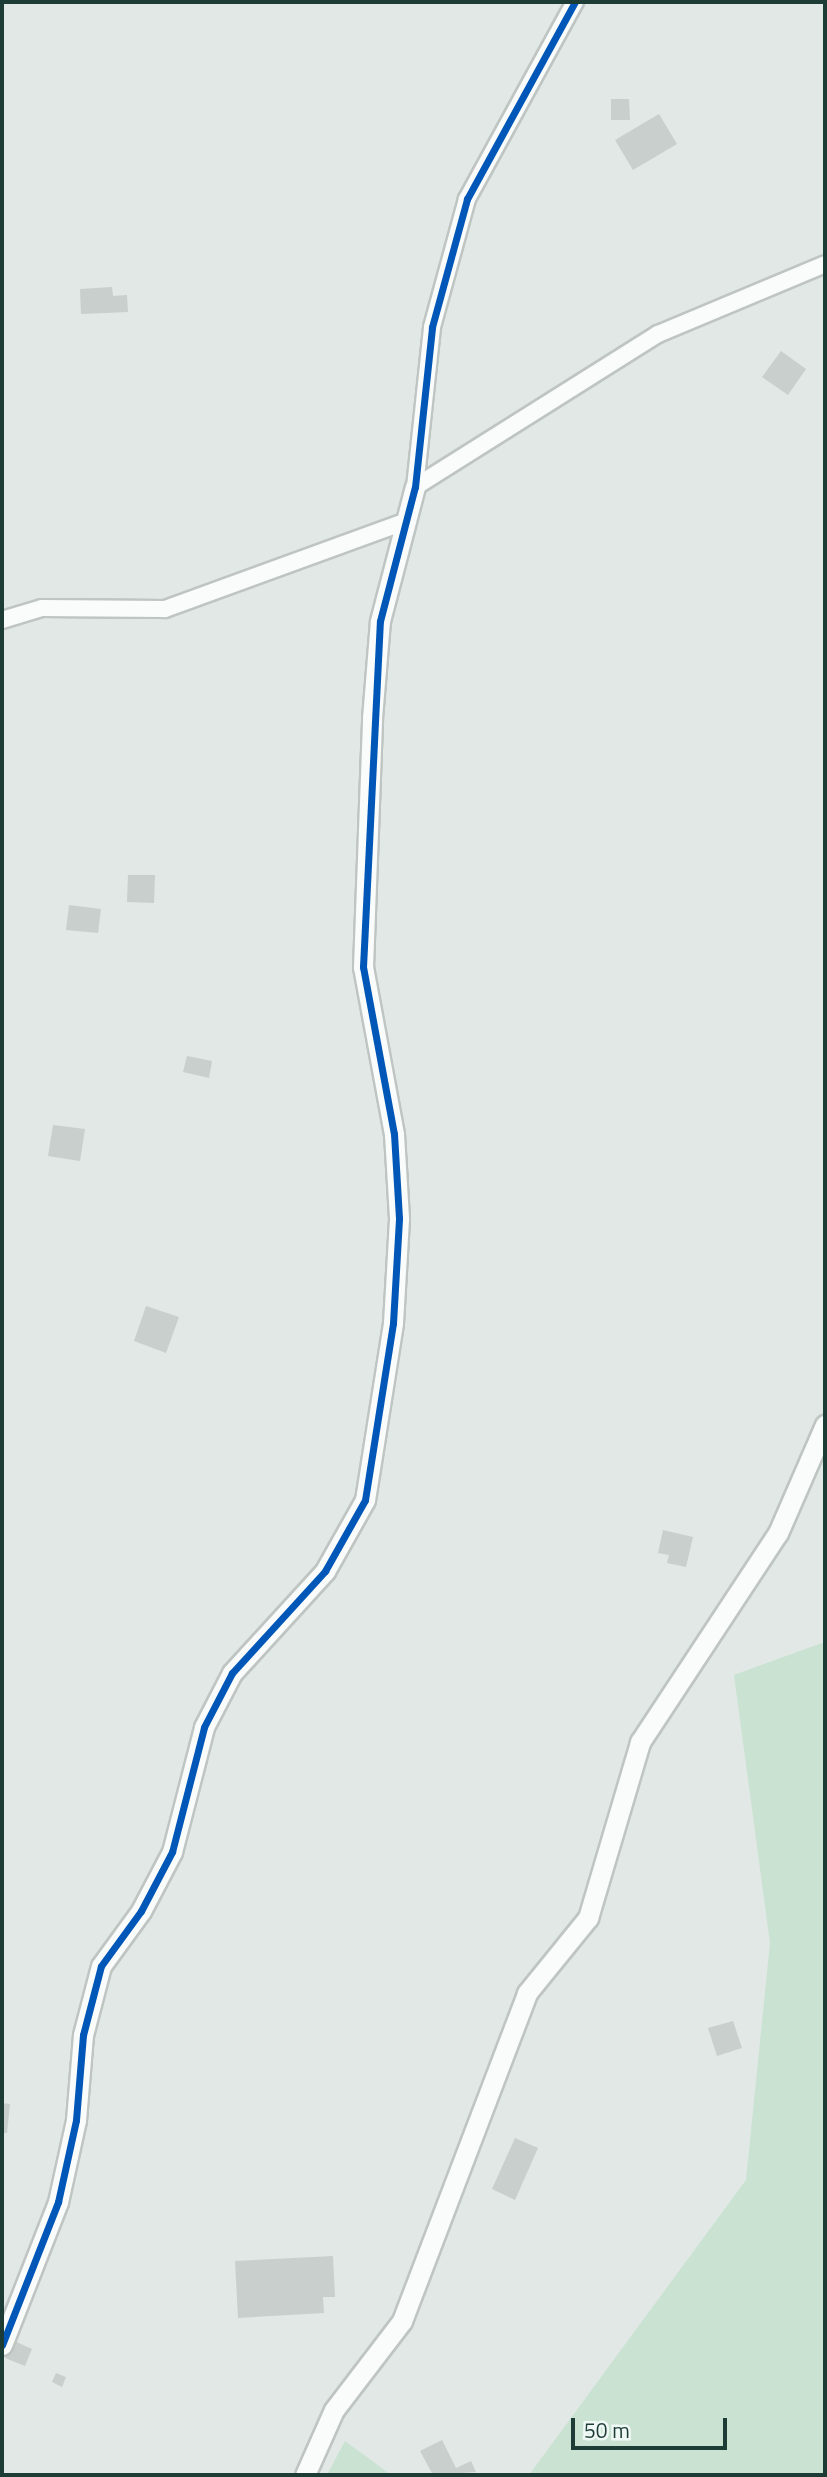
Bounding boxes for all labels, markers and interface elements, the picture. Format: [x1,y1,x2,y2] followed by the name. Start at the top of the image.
[575,2404,731,2448] scale bar
[584,2414,630,2446] text: 50 m

